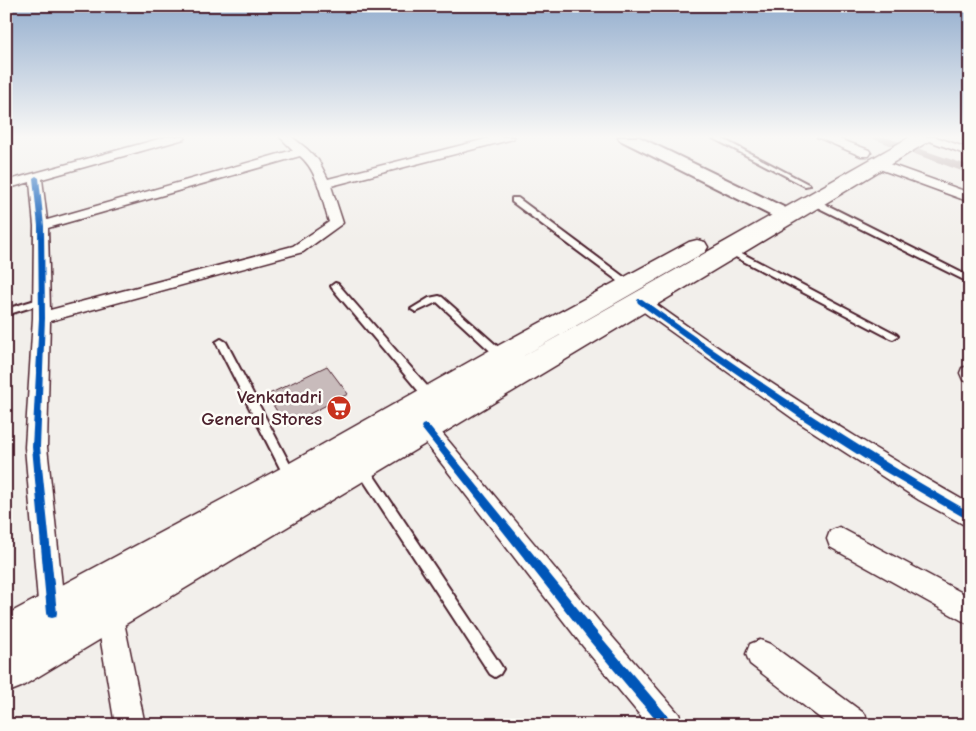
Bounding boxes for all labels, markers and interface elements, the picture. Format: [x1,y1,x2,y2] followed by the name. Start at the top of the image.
[201,386,322,430] place label: Venkatadri General Stores
[326,395,352,421] supermarket icon: Venkatadri General Stores

